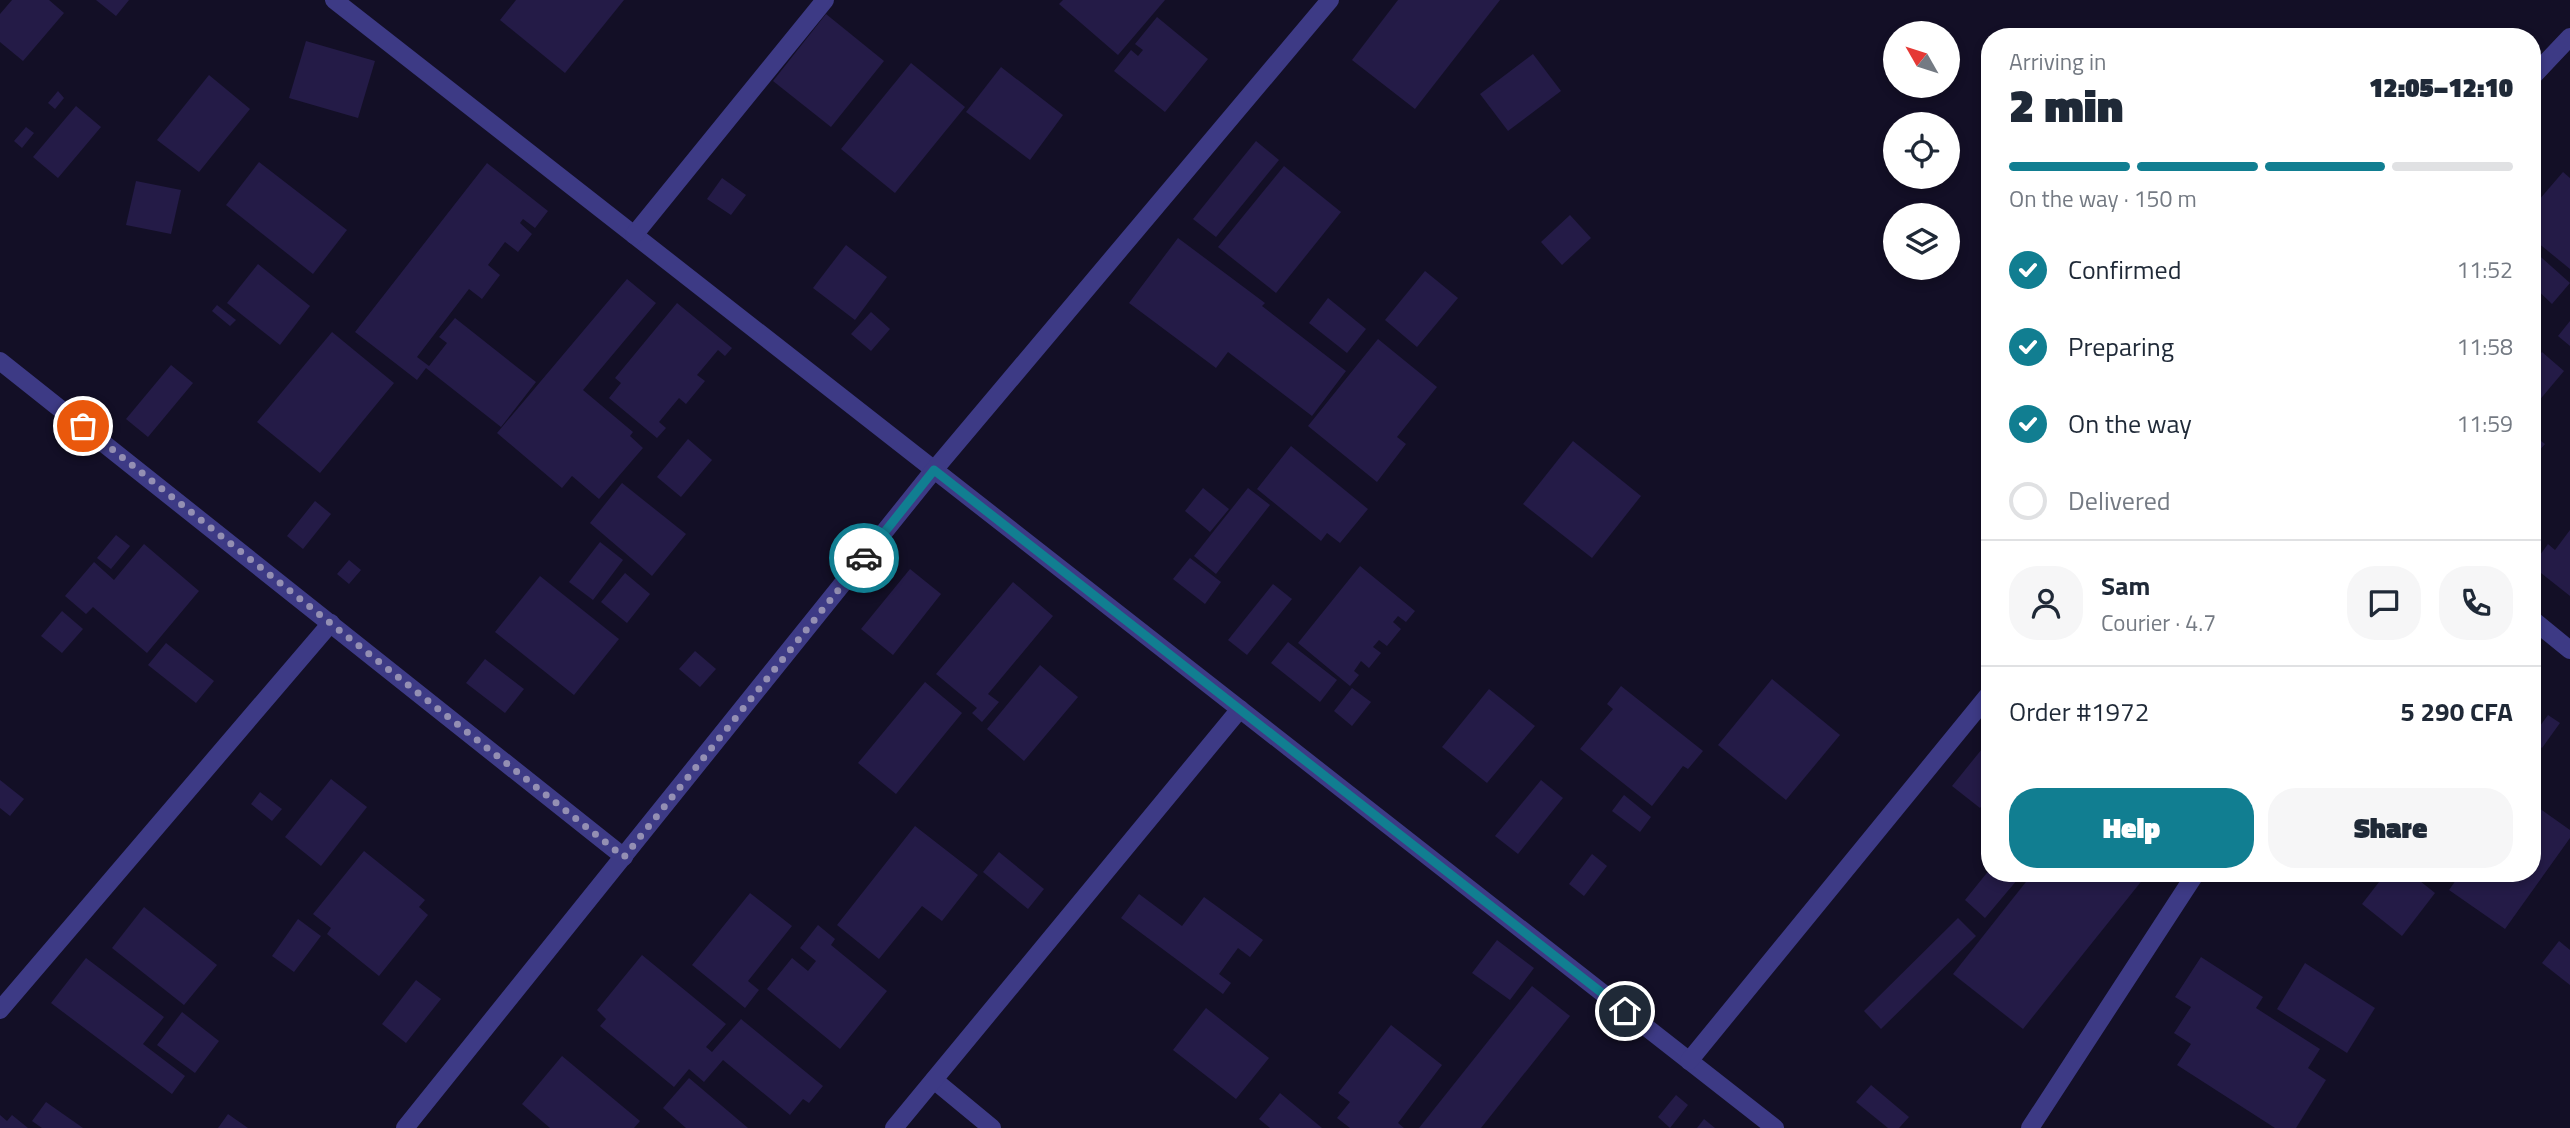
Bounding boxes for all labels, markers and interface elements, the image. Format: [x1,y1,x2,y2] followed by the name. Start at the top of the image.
[1883,21,1960,98] north arrow
[1883,21,1960,280] map controls
[2009,44,2106,79] text: Arriving in
[2369,68,2513,107] text: 12:05–12:10
[2009,70,2123,140] text: 2 min
[1883,112,1960,189] button: locate
[2009,181,2197,216] text: On the way · 150 m
[1883,203,1960,280] button: layers
[2068,250,2182,289] text: Confirmed
[2009,251,2047,289] icon: check
[2456,252,2513,287] text: 11:52
[2068,327,2174,366] text: Preparing
[2009,328,2047,366] icon: check
[2456,329,2513,364] text: 11:58
[53,396,113,456] pin
[2068,404,2192,443] text: On the way
[2009,405,2047,443] icon: check
[2456,406,2513,441] text: 11:59
[64,407,102,445] icon: bag
[2068,481,2171,520] text: Delivered
[829,523,899,593] courier
[845,539,883,577] icon: car
[2009,566,2083,640] button: person
[2101,566,2150,605] text: Sam
[2347,566,2421,640] button: chat
[2439,566,2513,640] button: phone
[2101,605,2216,640] text: Courier · 4.7
[2009,692,2149,731] text: Order #1972
[2400,692,2513,731] text: 5 290 CFA
[2009,788,2254,868] button: Help
[2268,788,2513,868] button: Share
[1595,981,1655,1041] pin
[1606,992,1644,1030] icon: home

